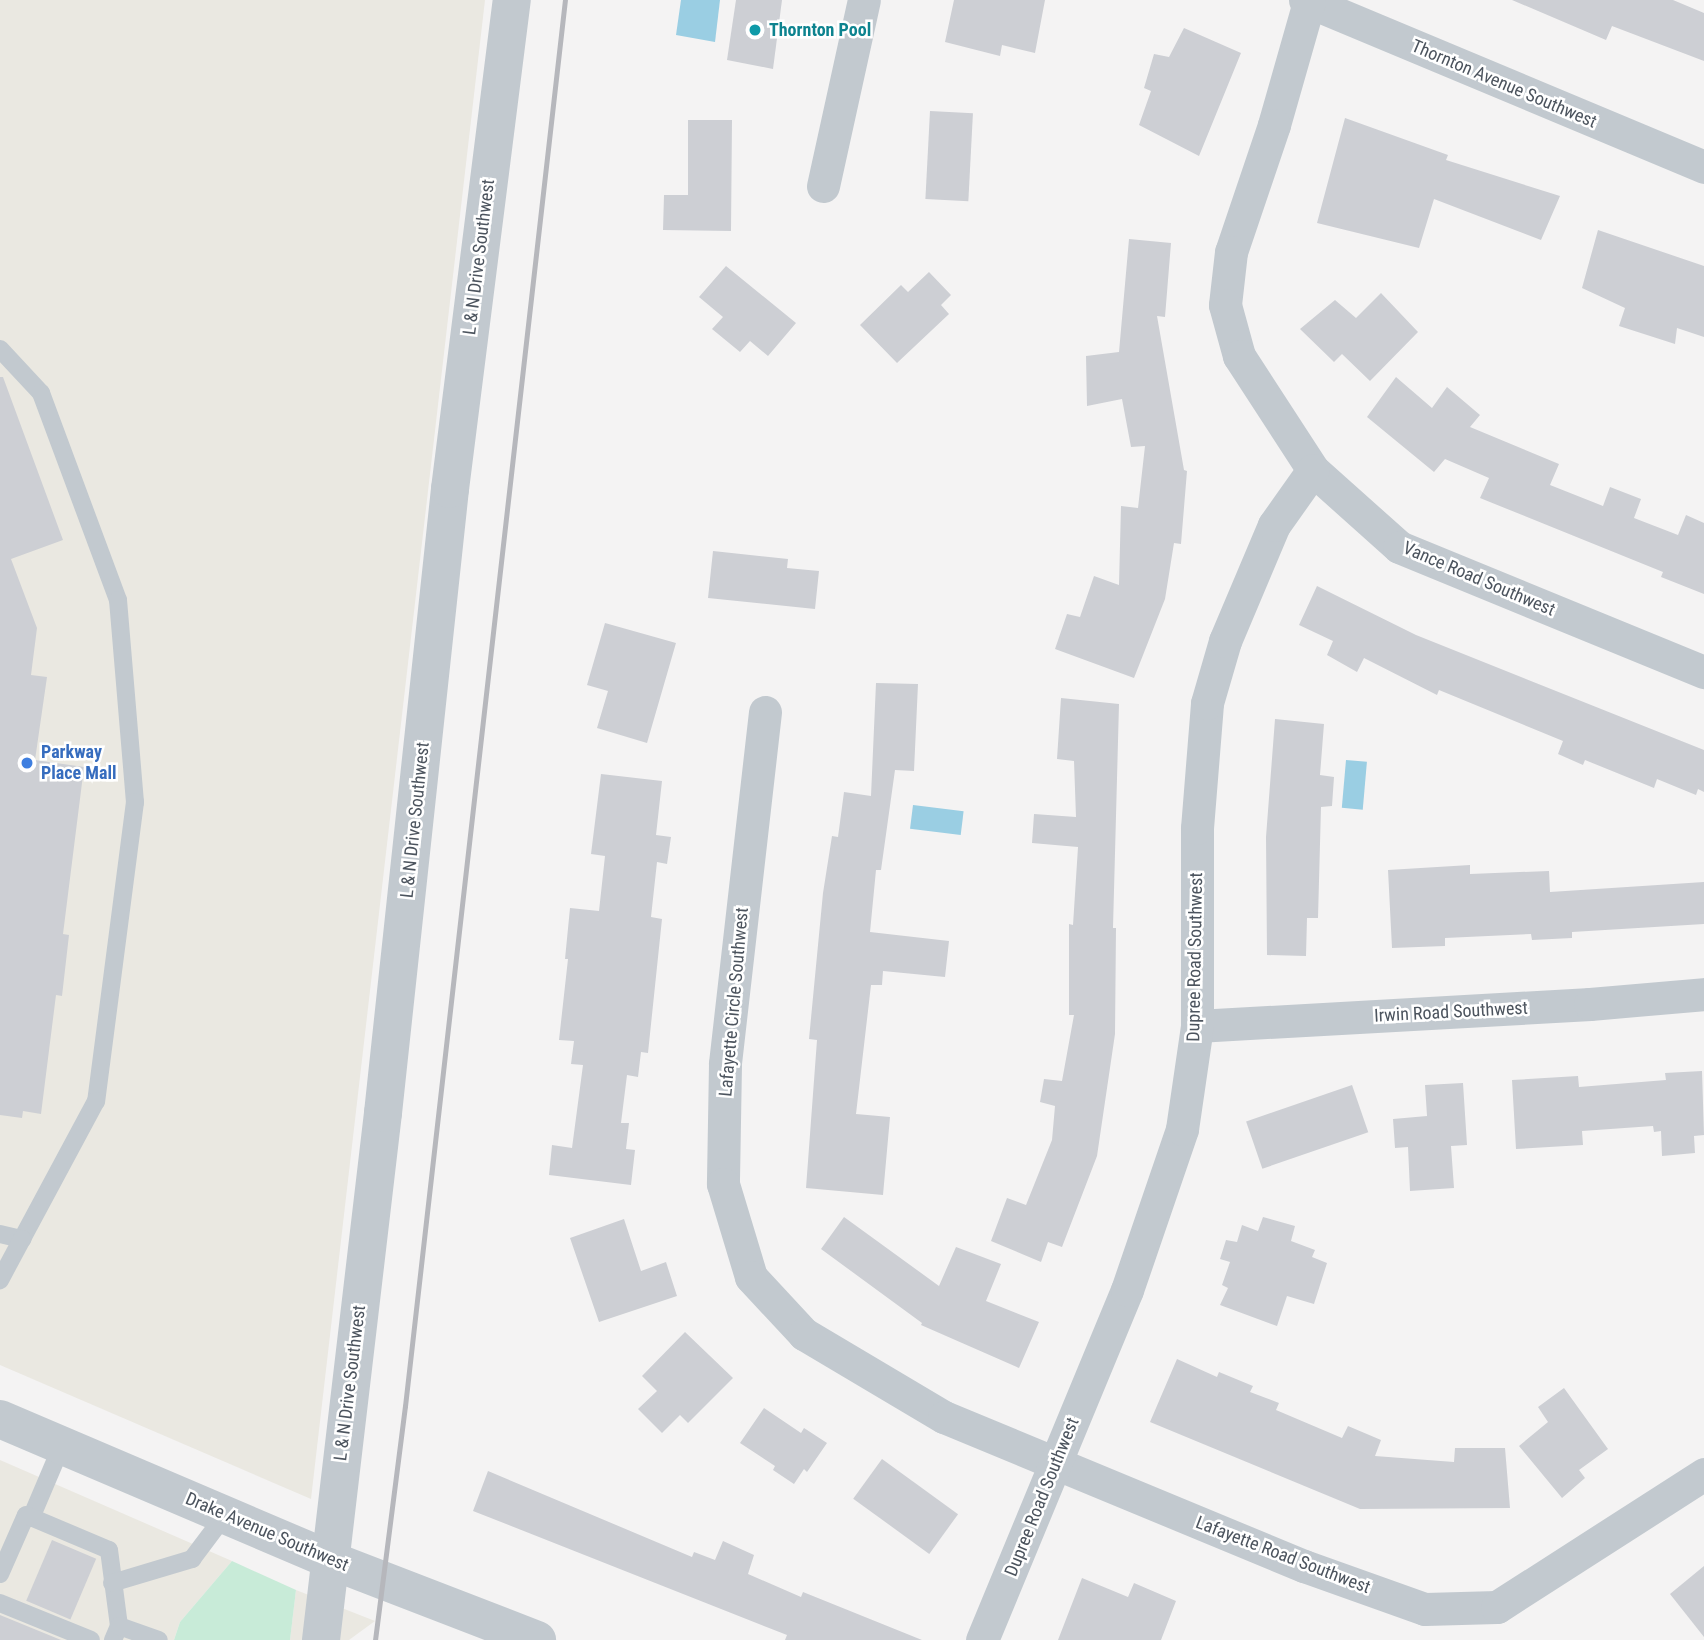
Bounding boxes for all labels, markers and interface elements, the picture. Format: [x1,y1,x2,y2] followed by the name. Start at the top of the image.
[769,19,871,41] place label: Thornton Pool
[747,22,763,38] marker: Thornton Pool
[1408,35,1600,133] street label: Thornton Avenue Southwest
[459,178,499,336] street label: L & N Drive Southwest
[1400,537,1558,621] street label: Vance Road Southwest
[396,741,434,899] street label: L & N Drive Southwest
[41,742,116,784] place label: Parkway Place Mall
[19,755,35,771] marker: Parkway Place Mall
[1183,872,1207,1042] street label: Dupree Road Southwest
[715,907,753,1097] street label: Lafayette Circle Southwest
[1374,997,1528,1027] street label: Irwin Road Southwest
[330,1304,370,1462] street label: L & N Drive Southwest
[1000,1415,1084,1579] street label: Dupree Road Southwest
[182,1488,352,1576] street label: Drake Avenue Southwest
[1193,1512,1373,1598] street label: Lafayette Road Southwest

